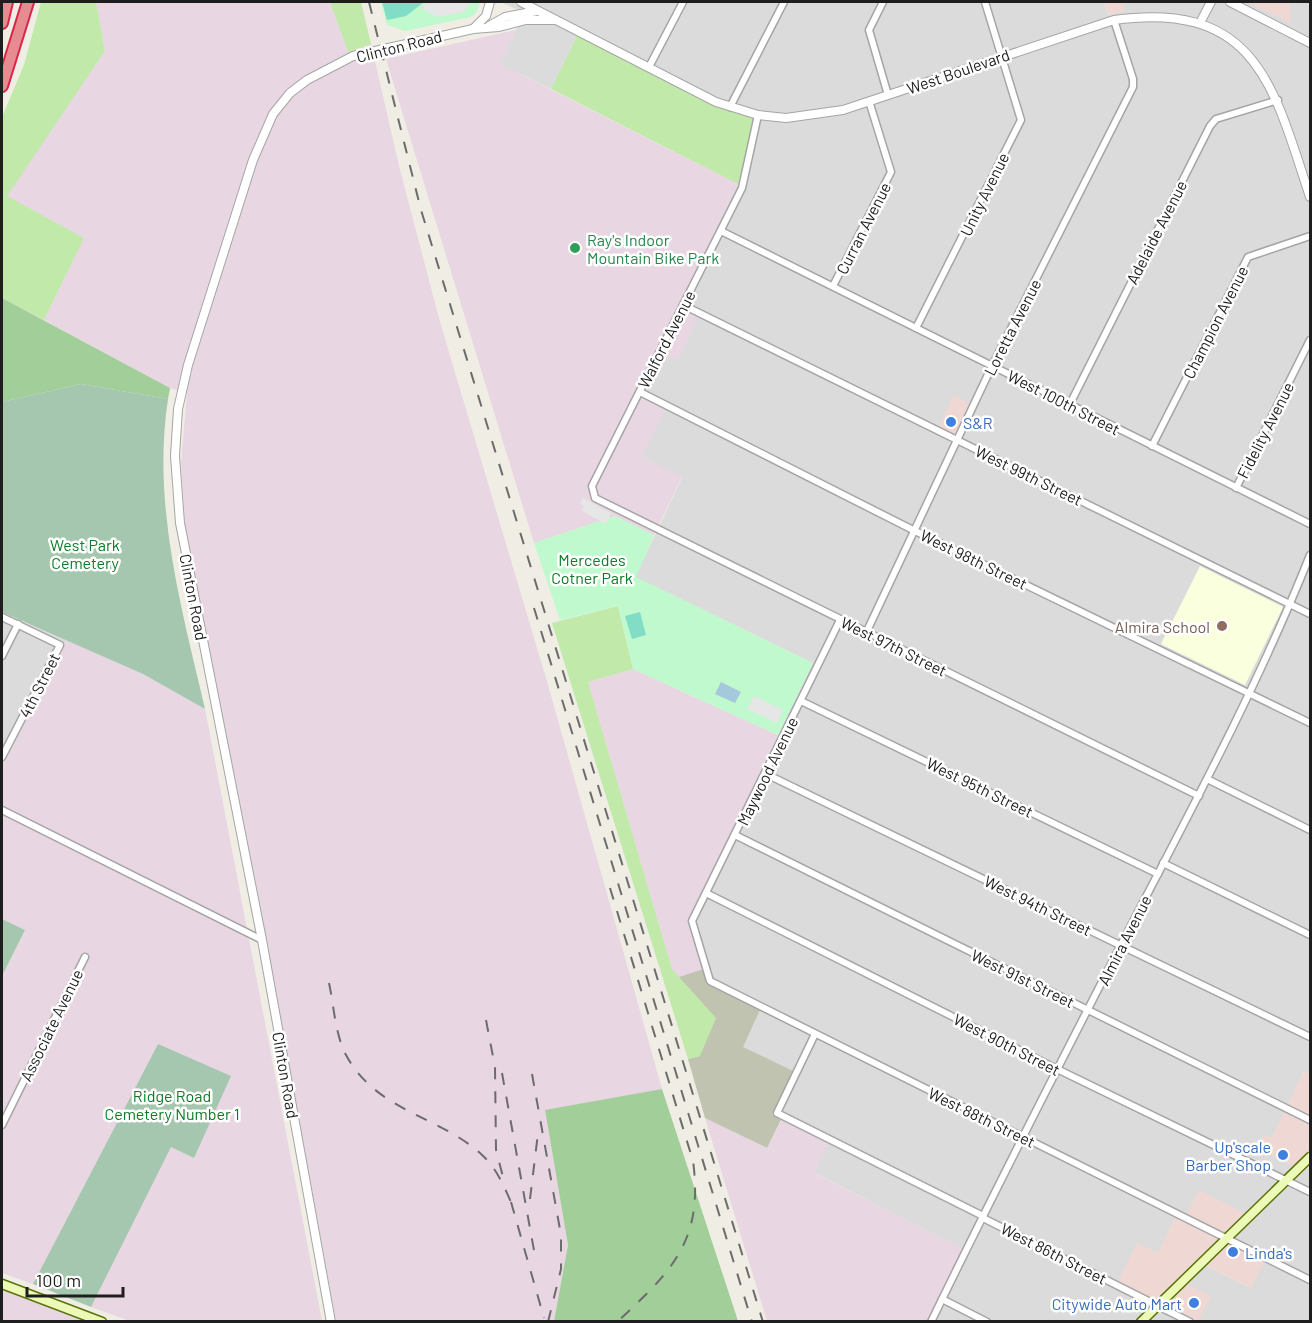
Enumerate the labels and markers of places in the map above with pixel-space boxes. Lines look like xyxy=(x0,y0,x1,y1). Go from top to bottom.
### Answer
place label: Ray's Indoor Mountain Bike Park xyxy=(587,230,719,267)
marker: Ray's Indoor Mountain Bike Park xyxy=(568,241,582,255)
place label: S&R xyxy=(963,413,993,432)
marker: S&R xyxy=(944,415,958,429)
place label: Almira School xyxy=(1115,617,1210,636)
marker: Almira School xyxy=(1215,619,1229,633)
place label: Up'scale Barber Shop xyxy=(1185,1137,1271,1174)
marker: Up'scale Barber Shop xyxy=(1276,1148,1290,1162)
place label: Linda's xyxy=(1245,1243,1293,1262)
marker: Linda's xyxy=(1226,1245,1240,1259)
place label: Citywide Auto Mart xyxy=(1052,1294,1182,1313)
marker: Citywide Auto Mart xyxy=(1187,1296,1201,1310)

